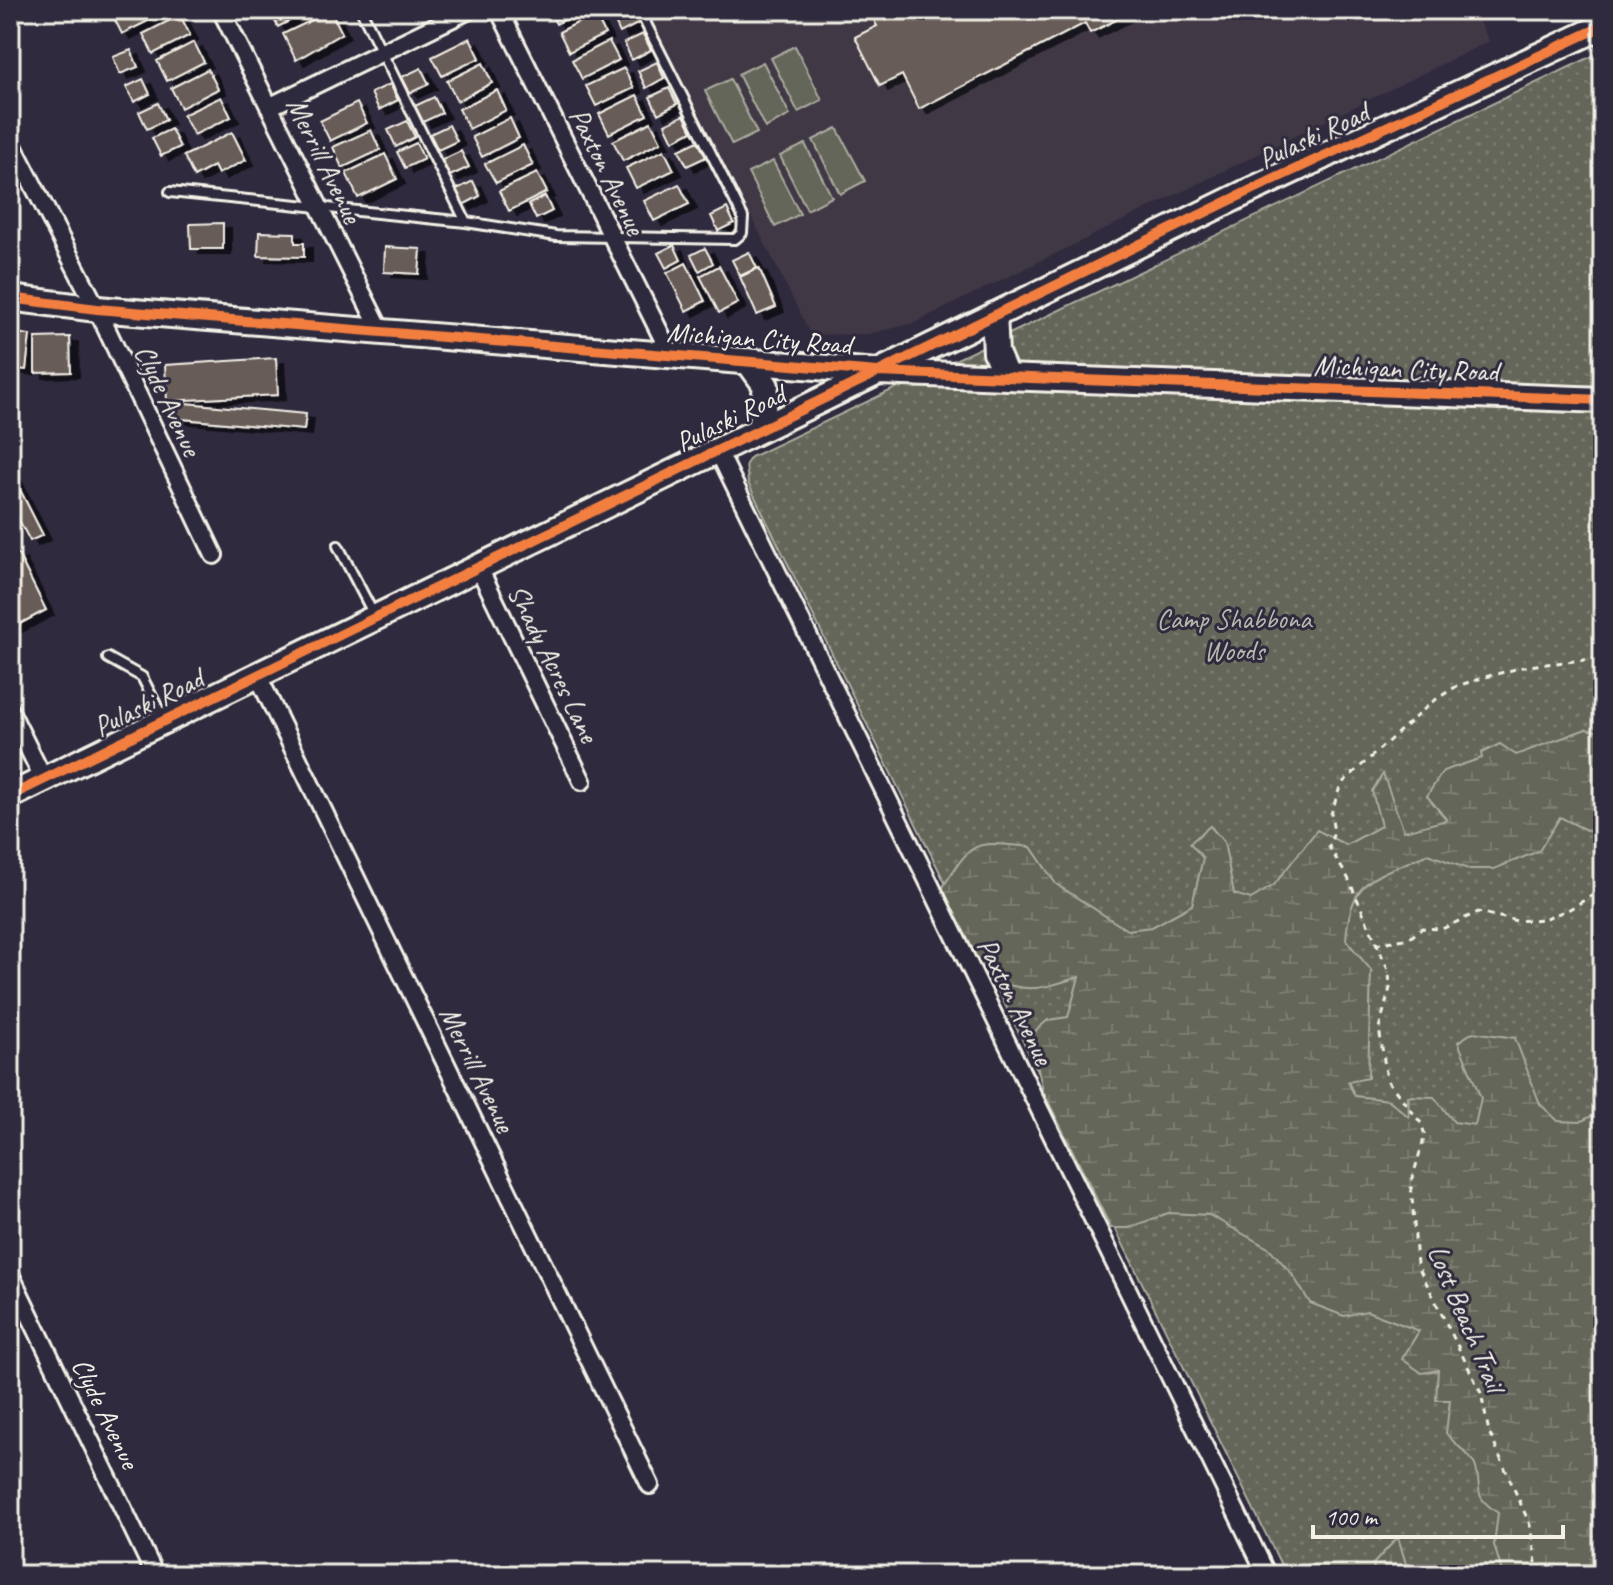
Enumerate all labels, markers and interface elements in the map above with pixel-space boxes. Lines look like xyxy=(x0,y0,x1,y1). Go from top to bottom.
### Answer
street label: Merrill Avenue xyxy=(280,91,371,230)
street label: Pulaski Road xyxy=(1252,93,1377,176)
street label: Paxton Avenue xyxy=(562,102,654,242)
street label: Michigan City Road xyxy=(666,314,856,362)
street label: Clyde Avenue xyxy=(128,339,211,463)
street label: Michigan City Road xyxy=(1313,347,1503,389)
street label: Pulaski Road xyxy=(670,375,794,459)
street label: Shady Acres Lane xyxy=(501,578,608,749)
park label: Camp Shabbona Woods xyxy=(1156,601,1313,668)
street label: Pulaski Road xyxy=(88,659,212,743)
street label: Paxton Avenue xyxy=(970,932,1062,1072)
street label: Merrill Avenue xyxy=(433,1000,524,1139)
street label: Lost Beach Trail xyxy=(1420,1240,1516,1401)
street label: Clyde Avenue xyxy=(64,1352,149,1476)
scale bar xyxy=(1313,1489,1563,1539)
text: 100 m xyxy=(1325,1502,1379,1532)

